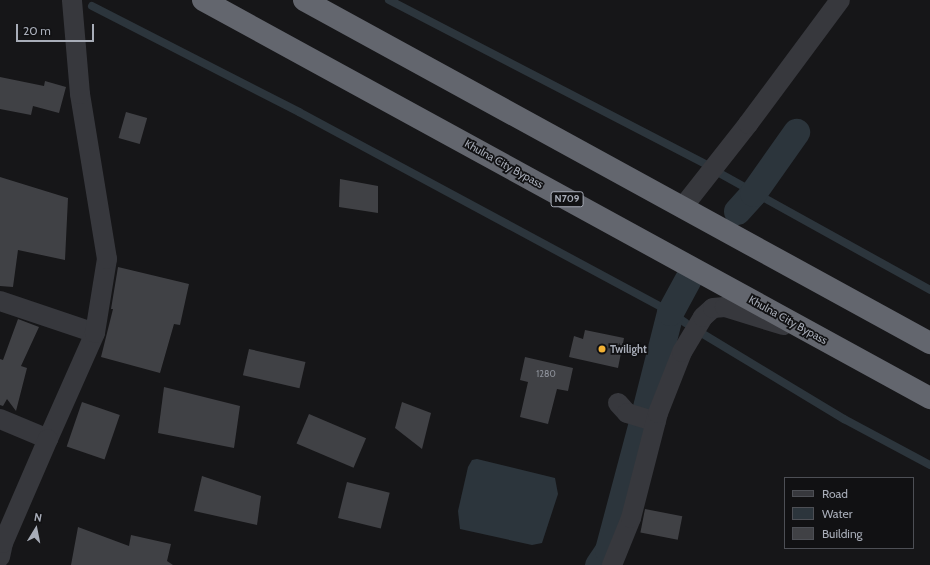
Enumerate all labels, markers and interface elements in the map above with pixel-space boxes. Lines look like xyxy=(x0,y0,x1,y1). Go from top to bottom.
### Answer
scale bar xyxy=(18,16,96,42)
text: 20 m xyxy=(23,23,51,38)
street label: Khulna City Bypass xyxy=(462,137,546,191)
road number: N709 xyxy=(550,191,584,207)
street label: Khulna City Bypass xyxy=(746,293,830,347)
place label: Twilight xyxy=(610,342,647,356)
marker: Twilight xyxy=(597,344,607,354)
house number: 1280 xyxy=(536,369,556,379)
legend xyxy=(784,477,914,549)
text: Road xyxy=(822,486,848,501)
text: Water xyxy=(822,506,852,521)
north arrow xyxy=(16,509,56,549)
text: N xyxy=(33,510,43,525)
text: Building xyxy=(822,526,863,541)

